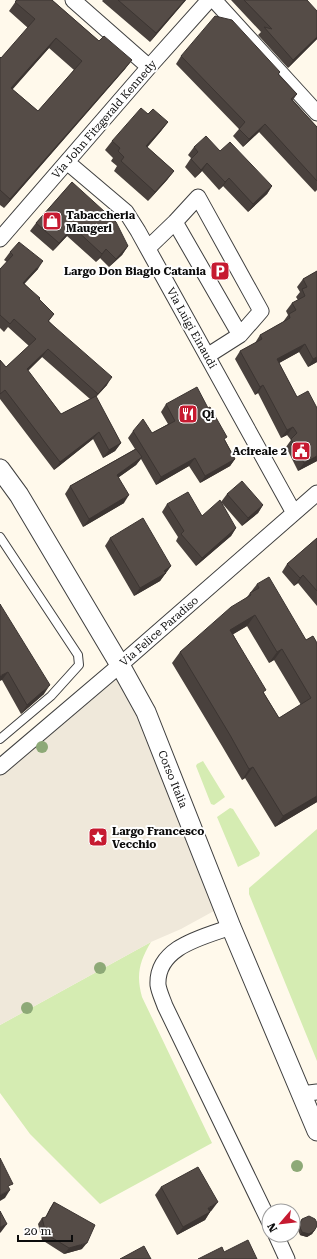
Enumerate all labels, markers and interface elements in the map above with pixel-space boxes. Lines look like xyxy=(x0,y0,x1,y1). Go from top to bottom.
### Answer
street label: Via John Fitzgerald Kennedy xyxy=(49,57,160,181)
place label: Tabaccheria Maugeri xyxy=(66,209,136,235)
shop icon: Tabaccheria Maugeri xyxy=(41,210,63,232)
parking icon: Largo Don Biagio Catania xyxy=(209,260,231,282)
place label: Largo Don Biagio Catania xyxy=(64,265,207,278)
street label: Via Luigi Einaudi xyxy=(164,285,219,371)
restaurant icon: Qi xyxy=(177,403,199,425)
place label: Qi xyxy=(202,408,215,421)
public building icon: Acireale 2 xyxy=(290,440,312,462)
place label: Acireale 2 xyxy=(232,445,287,458)
street label: Via Felice Paradiso xyxy=(118,594,201,669)
street label: Corso Italia xyxy=(155,749,190,810)
place label: Largo Francesco Vecchio xyxy=(112,825,204,851)
place icon: Largo Francesco Vecchio xyxy=(87,826,109,848)
north arrow xyxy=(261,1203,301,1243)
scale bar xyxy=(18,1217,72,1243)
text: N xyxy=(265,1220,280,1234)
text: 20 m xyxy=(24,1224,51,1238)

